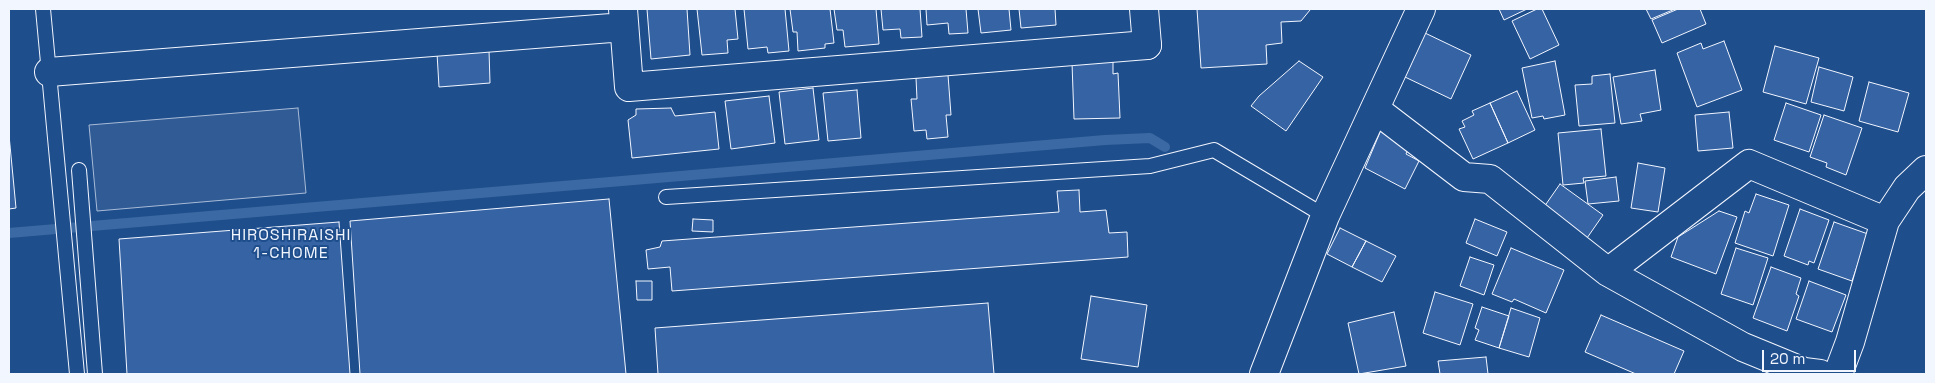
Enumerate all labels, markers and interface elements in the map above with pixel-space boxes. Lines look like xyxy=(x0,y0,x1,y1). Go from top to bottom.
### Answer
district label: HIROSHIRAISHI 1-CHOME xyxy=(229,226,353,264)
scale bar xyxy=(1765,340,1859,372)
text: 20 m xyxy=(1770,349,1805,368)

